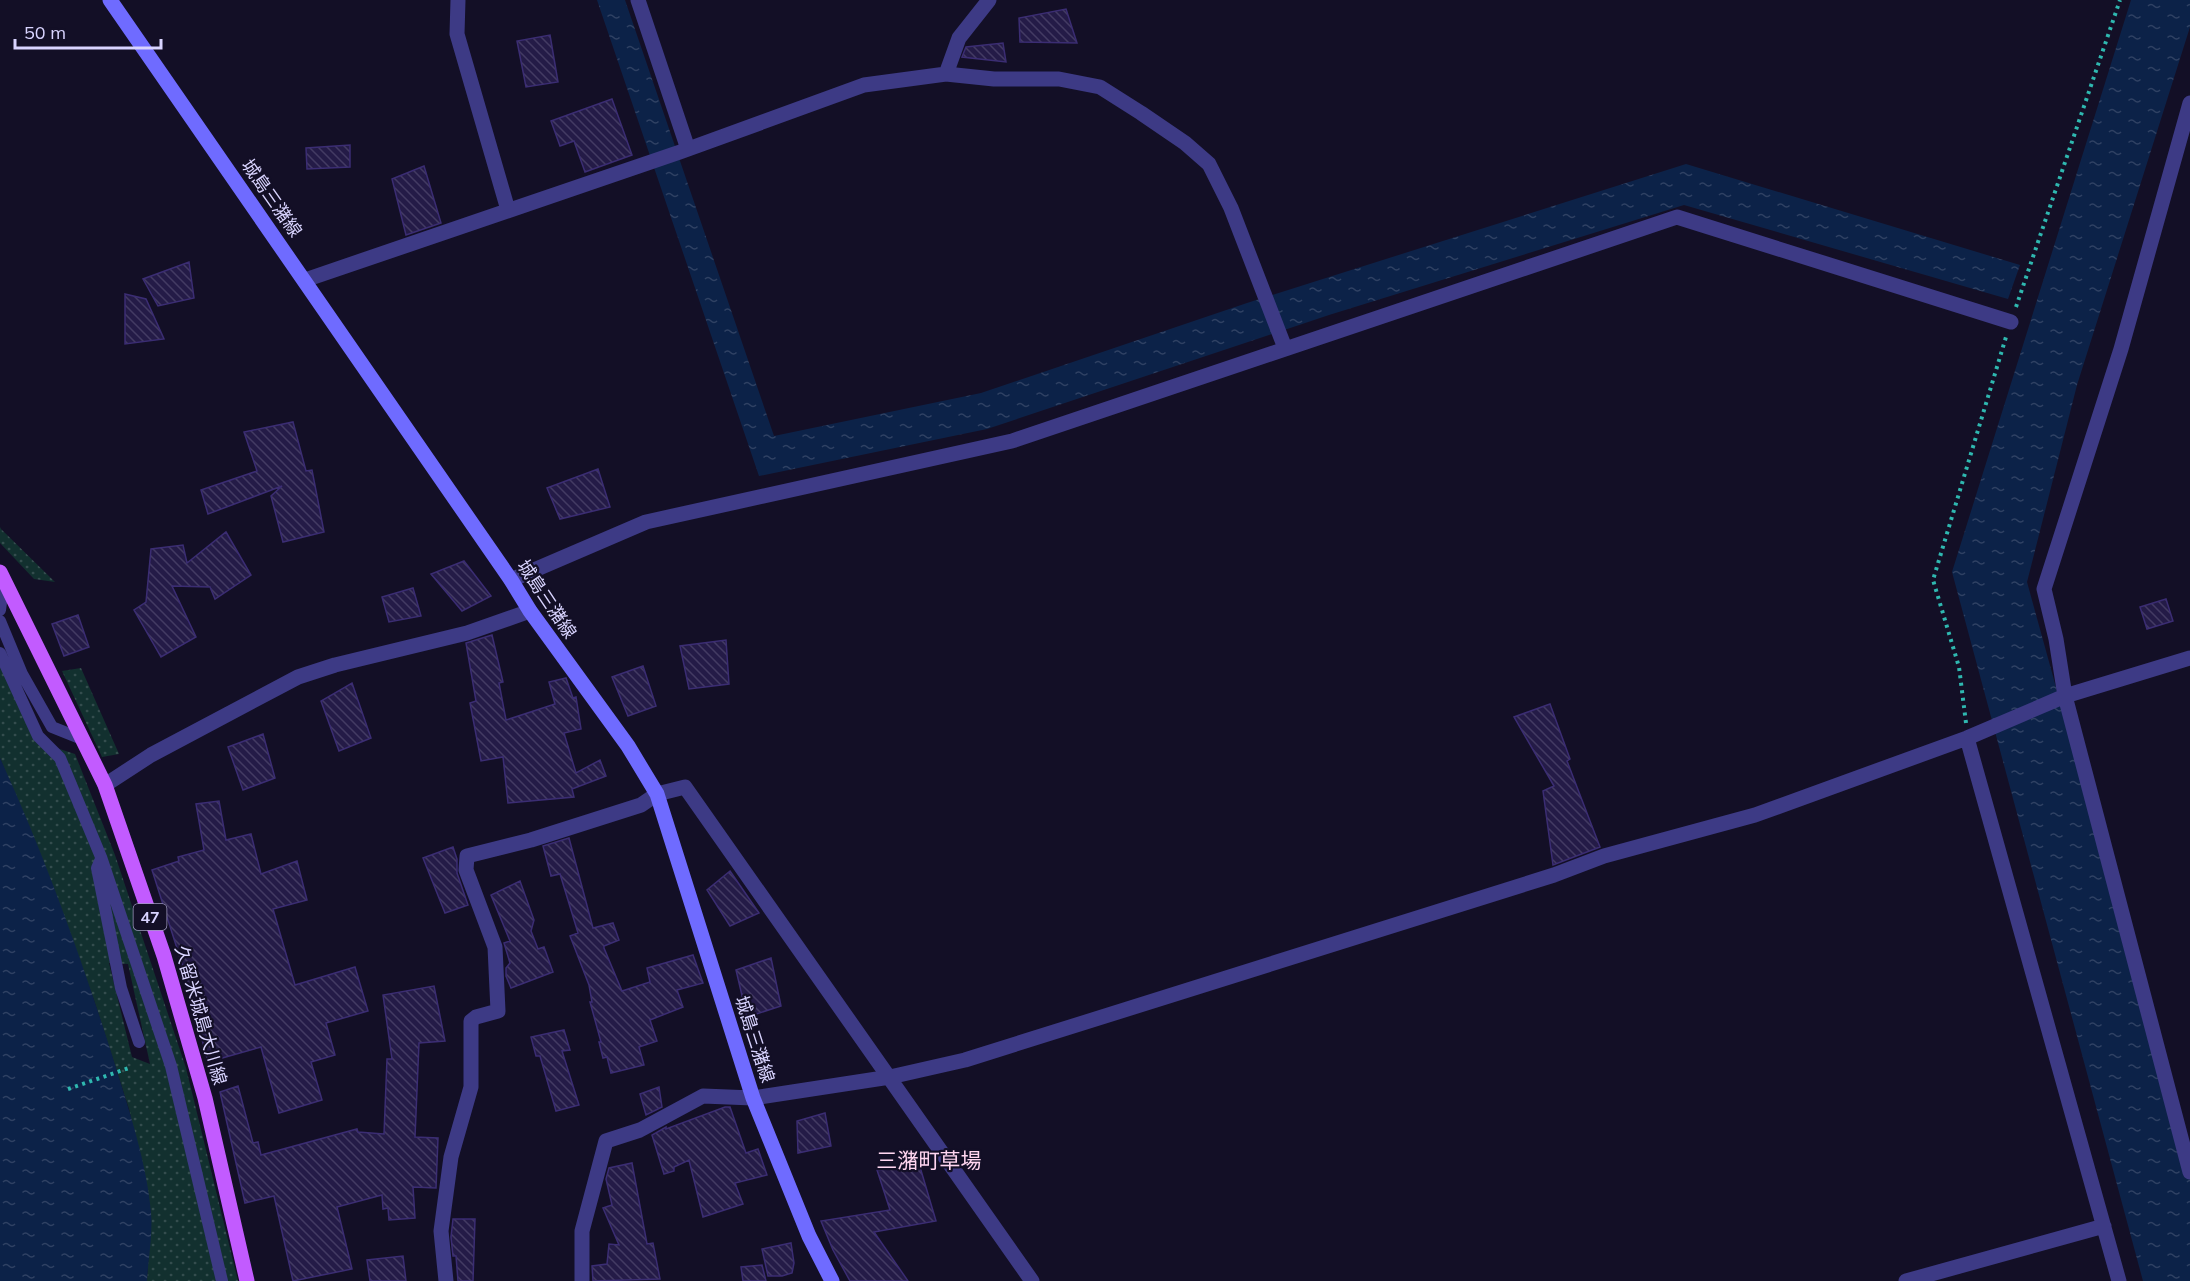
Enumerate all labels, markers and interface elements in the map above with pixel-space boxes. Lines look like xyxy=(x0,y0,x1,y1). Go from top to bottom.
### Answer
scale bar xyxy=(15,12,160,50)
text: 50 m xyxy=(24,21,66,44)
street label: 城島三潴線 xyxy=(237,155,307,241)
street label: 城島三潴線 xyxy=(512,555,582,643)
road number: 47 xyxy=(134,904,166,930)
street label: 久留米城島大川線 xyxy=(170,943,232,1087)
street label: 城島三潴線 xyxy=(730,993,780,1085)
district label: 三潴町草場 xyxy=(877,1147,982,1173)

